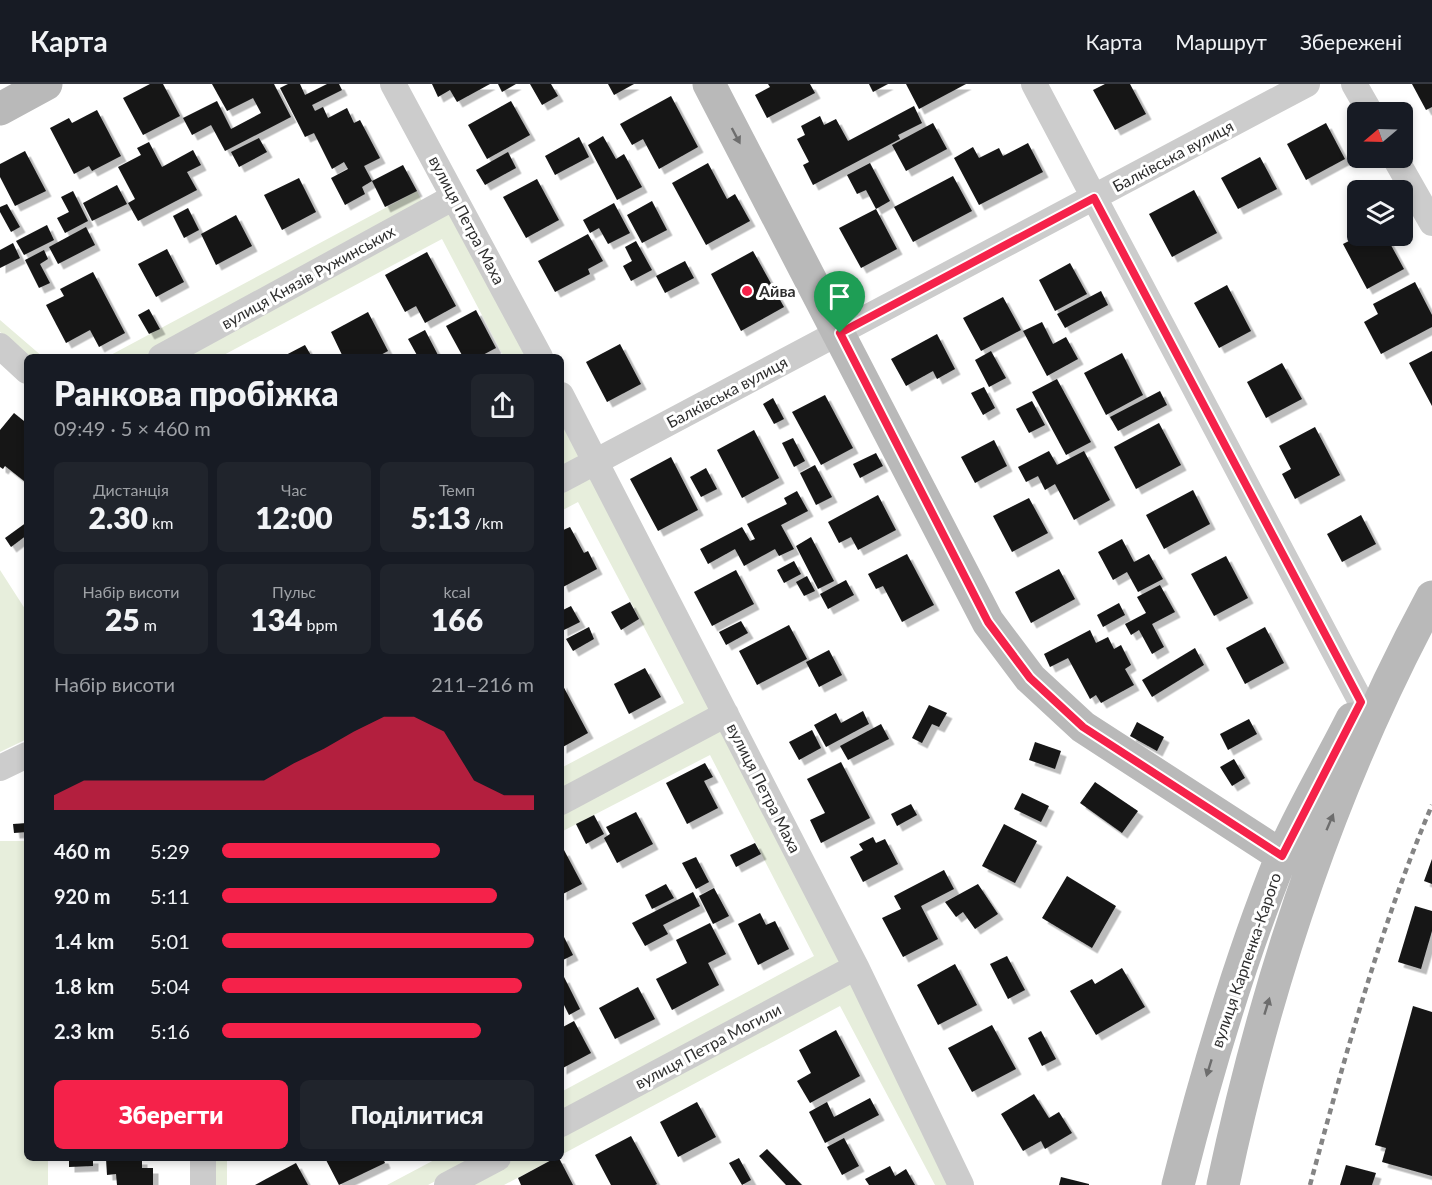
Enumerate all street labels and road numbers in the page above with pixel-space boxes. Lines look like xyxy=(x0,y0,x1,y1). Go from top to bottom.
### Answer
street label: Балківська вулиця xyxy=(1109,116,1236,195)
street label: вулиця Петра Маха xyxy=(426,152,509,287)
street label: вулиця Князів Ружинських xyxy=(218,221,398,332)
street label: Балківська вулиця xyxy=(663,352,790,431)
street label: вулиця Петра Маха xyxy=(724,720,805,856)
street label: вулиця Карпенка-Карого xyxy=(1207,870,1284,1050)
street label: вулиця Петра Могили xyxy=(632,999,784,1092)

